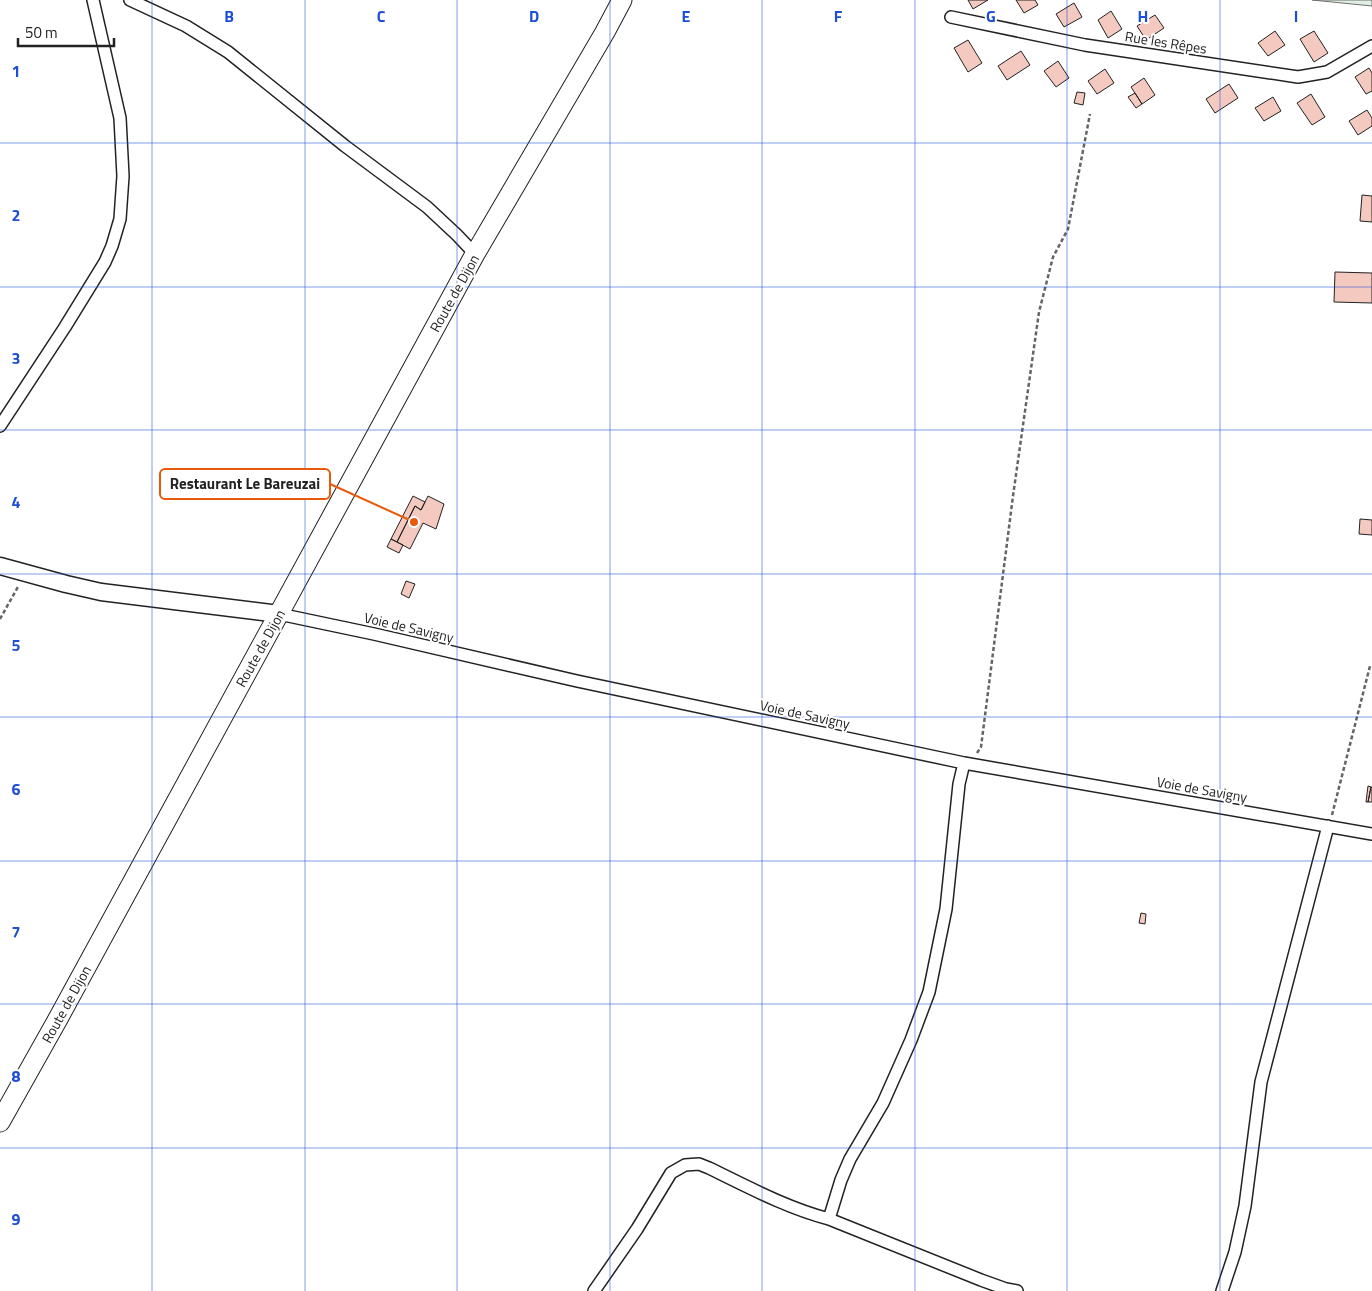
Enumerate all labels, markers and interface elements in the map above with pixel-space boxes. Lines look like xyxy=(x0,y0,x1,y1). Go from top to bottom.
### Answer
text: B xyxy=(224,4,234,28)
text: C xyxy=(377,4,386,28)
text: D xyxy=(529,4,539,28)
text: E xyxy=(682,4,691,28)
text: F xyxy=(834,4,843,28)
text: G xyxy=(986,4,996,28)
text: H xyxy=(1138,4,1148,28)
text: I xyxy=(1294,4,1298,28)
scale bar xyxy=(18,15,114,47)
text: 50 m xyxy=(25,21,58,44)
street label: Rue les Rêpes xyxy=(1124,25,1208,59)
text: 1 xyxy=(12,59,20,83)
text: 2 xyxy=(12,203,20,227)
street label: Route de Dijon xyxy=(424,250,484,336)
text: 3 xyxy=(12,346,20,370)
callout: Restaurant Le Bareuzai xyxy=(160,469,330,499)
text: Restaurant Le Bareuzai xyxy=(170,472,320,495)
text: 4 xyxy=(12,490,21,514)
street label: Route de Dijon xyxy=(230,605,290,691)
street label: Voie de Savigny xyxy=(362,606,456,648)
text: 5 xyxy=(12,633,21,657)
street label: Voie de Savigny xyxy=(758,694,852,734)
street label: Voie de Savigny xyxy=(1155,771,1249,807)
text: 6 xyxy=(12,777,21,801)
text: 7 xyxy=(12,920,20,944)
street label: Route de Dijon xyxy=(36,961,96,1047)
text: 8 xyxy=(12,1064,21,1088)
text: 9 xyxy=(12,1207,21,1231)

